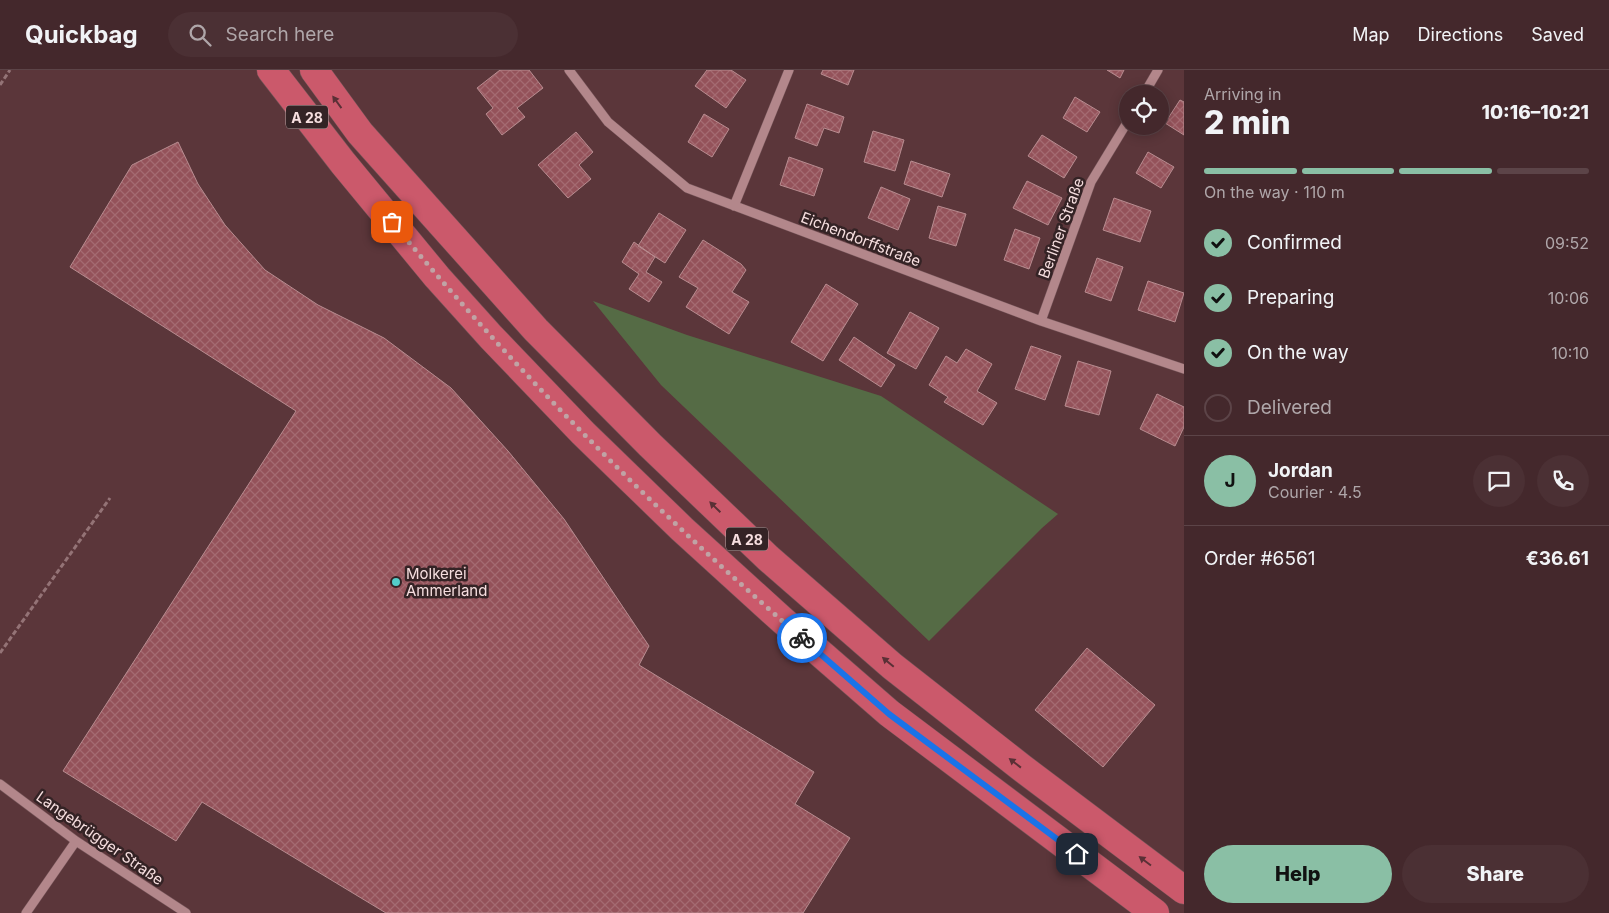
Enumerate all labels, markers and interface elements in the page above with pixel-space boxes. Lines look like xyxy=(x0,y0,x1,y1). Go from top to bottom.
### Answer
search box xyxy=(168,12,518,57)
text: Quickbag xyxy=(25,20,138,49)
icon: search xyxy=(186,21,214,49)
text: Search here xyxy=(226,23,334,46)
text: Map xyxy=(1352,24,1390,45)
text: Directions xyxy=(1418,24,1503,45)
text: Saved xyxy=(1531,24,1584,45)
text: Arriving in xyxy=(1204,84,1281,104)
map controls xyxy=(1119,85,1169,135)
button: locate xyxy=(1119,85,1169,135)
one-way arrow xyxy=(332,95,342,109)
text: 10:16–10:21 xyxy=(1482,101,1589,124)
text: 2 min xyxy=(1204,103,1290,142)
road number: A 28 xyxy=(286,106,328,128)
street label: Berliner Straße xyxy=(1034,175,1088,281)
text: On the way · 110 m xyxy=(1204,182,1345,202)
pin xyxy=(371,201,413,243)
street label: Eichendorffstraße xyxy=(798,207,924,271)
icon: bag xyxy=(378,208,406,236)
icon: check xyxy=(1204,229,1232,257)
text: Confirmed xyxy=(1247,231,1342,254)
text: 09:52 xyxy=(1545,233,1589,253)
icon: check xyxy=(1204,284,1232,312)
text: Preparing xyxy=(1247,286,1334,309)
text: 10:06 xyxy=(1548,288,1589,308)
icon: check xyxy=(1204,339,1232,367)
text: On the way xyxy=(1247,341,1349,364)
text: 10:10 xyxy=(1551,343,1589,363)
text: Delivered xyxy=(1247,396,1332,419)
button: chat xyxy=(1473,455,1525,507)
button: phone xyxy=(1537,455,1589,507)
text: Jordan xyxy=(1268,459,1333,482)
text: J xyxy=(1224,469,1236,492)
text: Courier · 4.5 xyxy=(1268,482,1362,502)
one-way arrow xyxy=(709,501,721,513)
road number: A 28 xyxy=(726,528,768,550)
text: Order #6561 xyxy=(1204,547,1315,570)
text: €36.61 xyxy=(1526,547,1589,570)
place label: Molkerei Ammerland xyxy=(406,564,487,600)
marker: Molkerei Ammerland xyxy=(390,576,402,588)
courier xyxy=(777,613,827,663)
icon: bike xyxy=(788,624,816,652)
one-way arrow xyxy=(882,657,894,668)
one-way arrow xyxy=(1009,757,1022,768)
street label: Langebrügger Straße xyxy=(33,787,167,889)
pin xyxy=(1056,833,1098,875)
icon: home xyxy=(1063,840,1091,868)
button: Help xyxy=(1204,845,1392,903)
button: Share xyxy=(1402,845,1589,903)
one-way arrow xyxy=(1139,855,1152,866)

